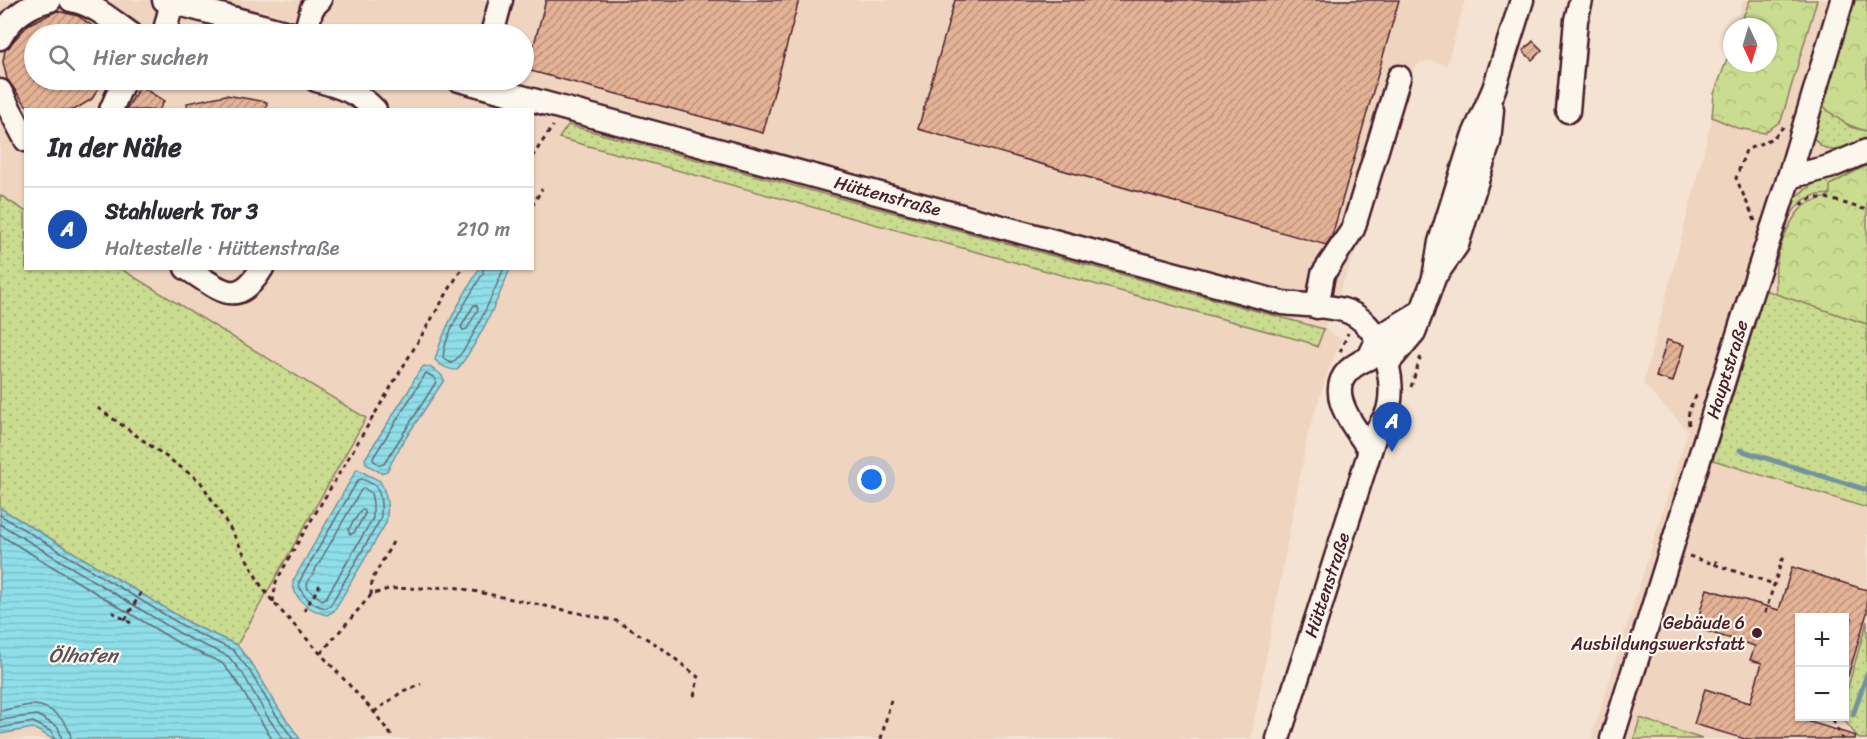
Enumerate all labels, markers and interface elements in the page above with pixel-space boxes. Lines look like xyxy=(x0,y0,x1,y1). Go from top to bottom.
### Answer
north arrow xyxy=(1723,18,1777,72)
search box xyxy=(24,24,534,90)
text: Hier suchen xyxy=(93,38,208,77)
icon: search xyxy=(45,41,78,74)
text: In der Nähe xyxy=(48,124,182,170)
street label: Hüttenstraße xyxy=(831,166,945,226)
text: Stahlwerk Tor 3 xyxy=(105,192,258,231)
text: A xyxy=(61,212,74,247)
text: 210 m xyxy=(457,212,510,247)
text: Haltestelle · Hüttenstraße xyxy=(105,231,339,266)
street label: Hauptstraße xyxy=(1697,316,1758,423)
pin: A xyxy=(1372,402,1412,452)
your location xyxy=(857,465,886,494)
street label: Hüttenstraße xyxy=(1295,528,1359,642)
place label: Gebäude 6 Ausbildungswerkstatt xyxy=(1570,607,1745,660)
map controls xyxy=(1795,613,1849,721)
button: + xyxy=(1795,613,1849,667)
marker: Gebäude 6 Ausbildungswerkstatt xyxy=(1750,626,1764,640)
water label: Ölhafen xyxy=(49,638,120,673)
button: − xyxy=(1795,667,1849,721)

